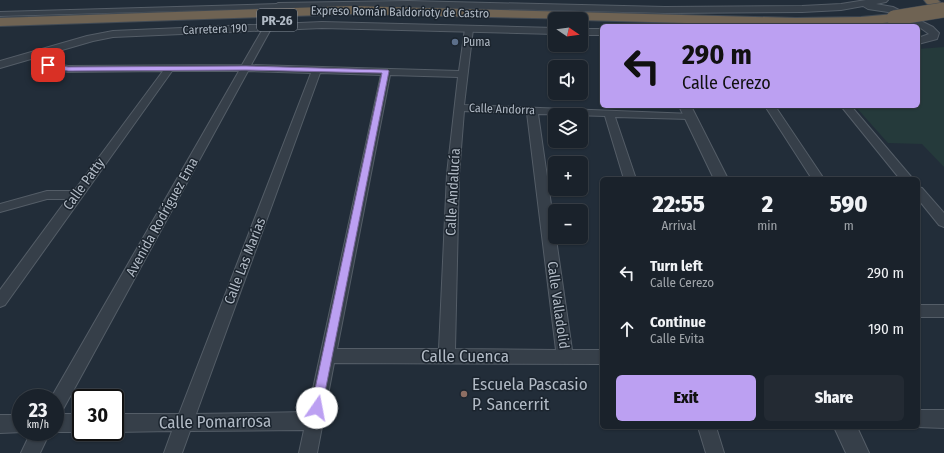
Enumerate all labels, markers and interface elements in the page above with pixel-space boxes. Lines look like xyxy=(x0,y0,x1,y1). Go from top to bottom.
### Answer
street label: Expreso Román Baldorioty de Castro xyxy=(311,3,489,21)
road number: PR-26 xyxy=(257,9,297,31)
north arrow xyxy=(548,12,588,52)
map controls xyxy=(548,12,588,244)
street label: Carretera 190 xyxy=(182,21,248,37)
place label: Puma xyxy=(463,35,490,49)
marker: Puma xyxy=(450,37,460,47)
text: 290 m xyxy=(682,38,752,71)
icon: left xyxy=(616,40,668,92)
pin xyxy=(31,48,65,82)
icon: arrive xyxy=(37,54,59,76)
button: sound xyxy=(548,60,588,100)
text: Calle Cerezo xyxy=(682,72,771,94)
street label: Calle Andorra xyxy=(469,101,535,117)
button: layers xyxy=(548,108,588,148)
street label: Calle Andalucía xyxy=(442,148,464,236)
street label: Calle Patty xyxy=(59,154,109,213)
street label: Avenida Rodríguez Ema xyxy=(122,155,202,279)
button: + xyxy=(548,156,588,196)
text: 22:55 xyxy=(652,190,705,218)
text: 2 xyxy=(762,190,773,218)
text: 590 xyxy=(830,190,867,218)
button: − xyxy=(548,204,588,244)
street label: Calle Las Marías xyxy=(221,215,269,307)
text: Arrival xyxy=(661,218,696,233)
text: min xyxy=(757,218,777,233)
text: m xyxy=(844,218,854,233)
text: Turn left xyxy=(650,257,703,275)
street label: Calle Valladolid xyxy=(543,260,573,350)
icon: left xyxy=(616,262,638,284)
text: 290 m xyxy=(867,264,904,282)
text: Calle Cerezo xyxy=(650,275,714,290)
text: Continue xyxy=(650,313,706,331)
icon: ahead xyxy=(616,318,638,340)
text: 190 m xyxy=(868,320,904,338)
text: Calle Evita xyxy=(650,331,704,346)
street label: Calle Cuenca xyxy=(421,346,509,367)
place label: Escuela Pascasio P. Sancerrit xyxy=(472,374,588,415)
button: Exit xyxy=(616,375,756,421)
button: Share xyxy=(764,375,904,421)
position arrow xyxy=(296,387,338,429)
speed limit sign: 30 xyxy=(72,389,124,441)
marker: Escuela Pascasio P. Sancerrit xyxy=(459,389,469,399)
text: 23 xyxy=(29,398,47,422)
street label: Calle Pomarrosa xyxy=(159,411,271,433)
text: km/h xyxy=(27,419,49,431)

